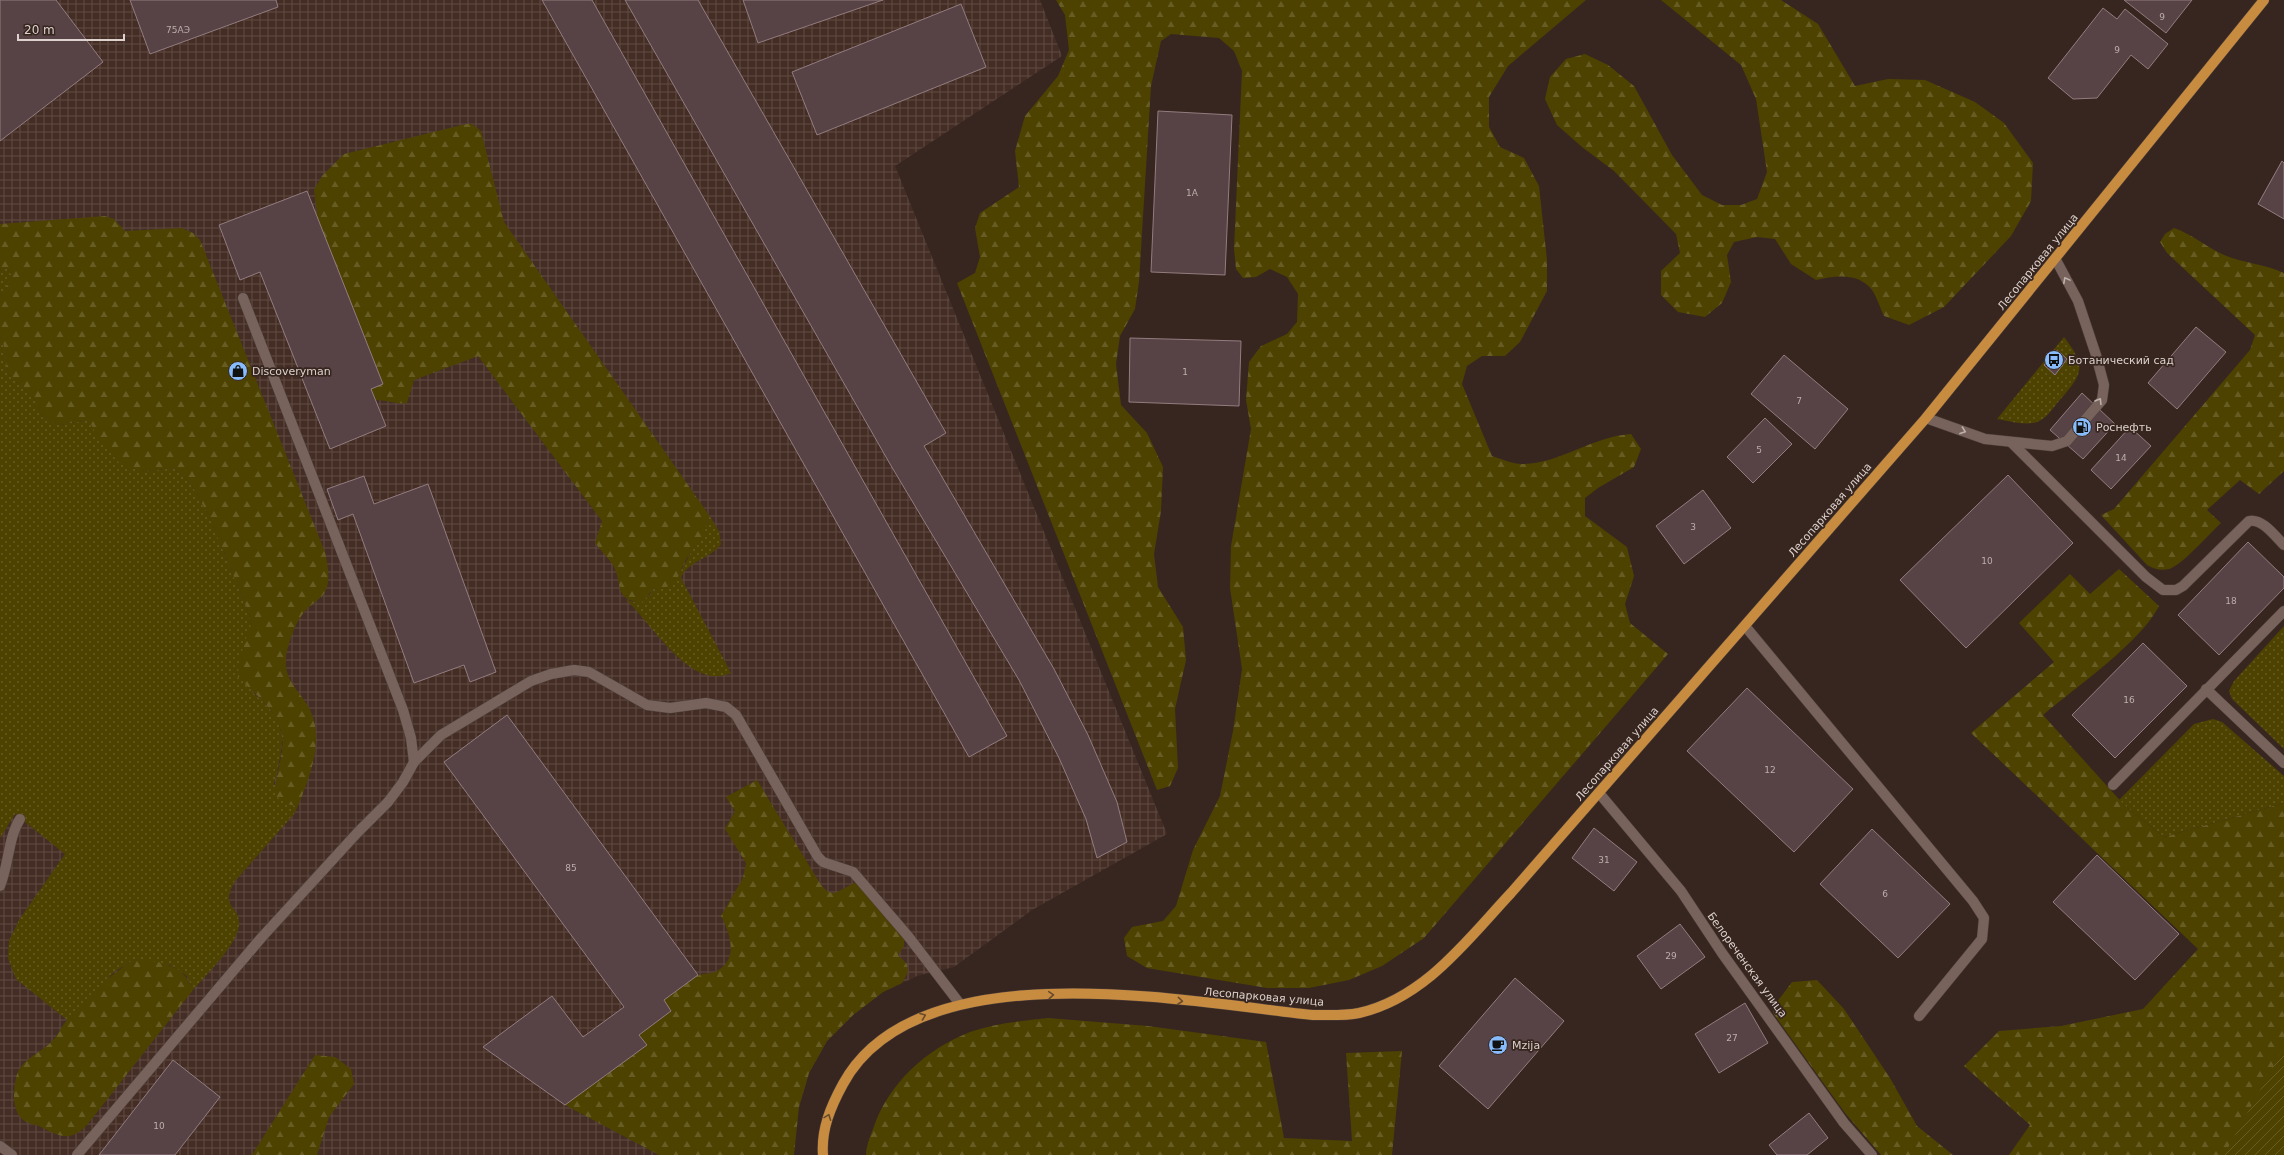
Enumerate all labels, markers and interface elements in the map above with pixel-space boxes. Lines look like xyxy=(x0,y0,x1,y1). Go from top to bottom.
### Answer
house number: 9 xyxy=(2159,12,2165,22)
scale bar xyxy=(18,16,124,42)
text: 20 m xyxy=(24,23,55,37)
house number: 75АЭ xyxy=(166,25,190,35)
house number: 9 xyxy=(2114,45,2120,55)
house number: 1А xyxy=(1186,188,1199,198)
street label: Лесопарковая улица xyxy=(1995,211,2081,313)
one-way arrow xyxy=(2063,277,2071,284)
bus stop icon: Ботанический сад xyxy=(2043,349,2065,371)
place label: Ботанический сад xyxy=(2068,354,2174,367)
shop icon: Discoveryman xyxy=(227,360,249,382)
place label: Discoveryman xyxy=(252,365,331,378)
house number: 1 xyxy=(1182,367,1188,377)
house number: 7 xyxy=(1796,396,1802,406)
one-way arrow xyxy=(2095,398,2102,405)
fuel station icon: Роснефть xyxy=(2071,416,2093,438)
place label: Роснефть xyxy=(2096,421,2152,434)
one-way arrow xyxy=(1959,426,1966,435)
house number: 5 xyxy=(1756,445,1762,455)
house number: 14 xyxy=(2115,453,2127,463)
street label: Лесопарковая улица xyxy=(1786,460,1874,560)
house number: 3 xyxy=(1690,522,1696,532)
house number: 10 xyxy=(1981,556,1993,566)
house number: 18 xyxy=(2225,596,2237,606)
house number: 16 xyxy=(2123,695,2135,705)
street label: Лесопарковая улица xyxy=(1573,704,1661,804)
house number: 12 xyxy=(1764,765,1776,775)
house number: 31 xyxy=(1598,855,1610,865)
house number: 85 xyxy=(565,863,577,873)
house number: 6 xyxy=(1882,889,1888,899)
street label: Белореченская улица xyxy=(1704,910,1790,1020)
house number: 29 xyxy=(1665,951,1677,961)
street label: Лесопарковая улица xyxy=(1203,985,1325,1009)
one-way arrow xyxy=(1048,990,1054,999)
one-way arrow xyxy=(1177,996,1183,1005)
one-way arrow xyxy=(920,1012,927,1020)
house number: 27 xyxy=(1726,1033,1738,1043)
cafe icon: Mzija xyxy=(1487,1034,1509,1056)
place label: Mzija xyxy=(1512,1039,1540,1052)
one-way arrow xyxy=(823,1113,831,1120)
house number: 10 xyxy=(153,1121,165,1131)

